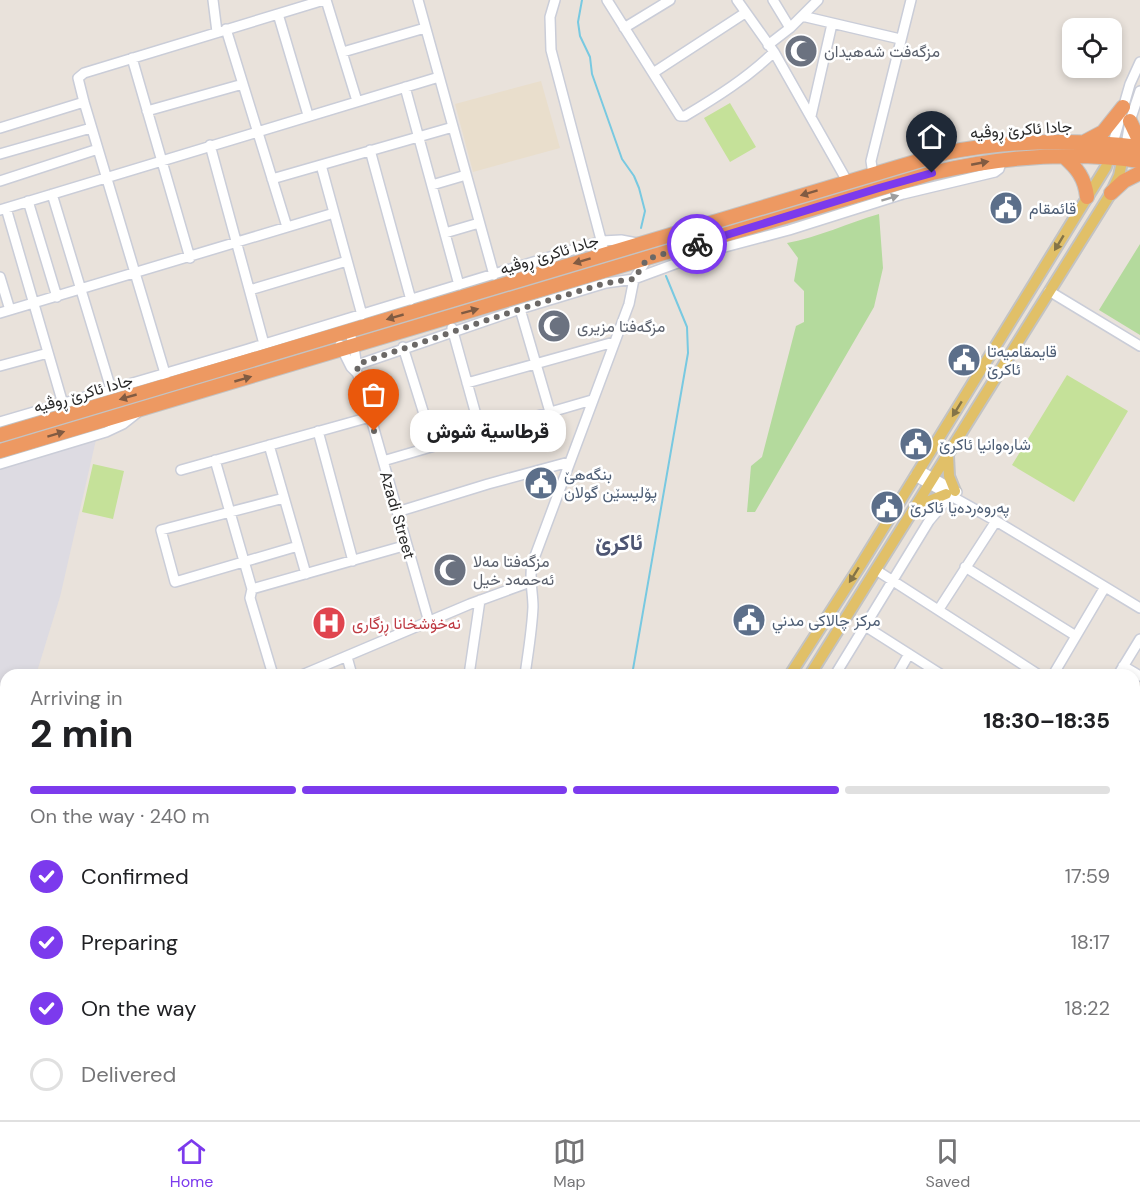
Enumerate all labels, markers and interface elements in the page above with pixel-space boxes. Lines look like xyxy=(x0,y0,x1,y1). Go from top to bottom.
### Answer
map controls xyxy=(1062,18,1122,78)
button: locate xyxy=(1062,18,1122,78)
mosque icon: مزگەفت شه‌هيدان xyxy=(783,33,819,69)
place label: مزگەفت شه‌هيدان xyxy=(824,41,940,62)
pin xyxy=(906,111,957,173)
street label: جادا ئاکرێ ڕوڤیە xyxy=(969,115,1073,146)
icon: home xyxy=(915,120,948,153)
one-way arrow xyxy=(970,158,989,167)
one-way arrow xyxy=(800,189,818,198)
public building icon: قائمقام xyxy=(988,190,1024,226)
one-way arrow xyxy=(881,193,899,202)
place label: قائمقام xyxy=(1029,198,1076,219)
courier xyxy=(667,214,727,274)
icon: bike xyxy=(681,228,714,261)
street label: جادا ئاکرێ ڕوڤیە xyxy=(497,229,602,281)
one-way arrow xyxy=(1053,235,1064,251)
one-way arrow xyxy=(573,257,591,266)
one-way arrow xyxy=(461,306,479,315)
mosque icon: مزگەفتا مزیری xyxy=(536,308,572,344)
one-way arrow xyxy=(386,313,404,322)
place label: مزگەفتا مزیری xyxy=(577,316,665,337)
place label: قایمقامیەتا ئاکرێ xyxy=(987,341,1057,380)
public building icon: قایمقامیەتا ئاکرێ xyxy=(946,342,982,378)
street label: جادا ئاکرێ ڕوڤیە xyxy=(31,369,136,420)
pin xyxy=(348,369,399,431)
one-way arrow xyxy=(234,374,252,383)
icon: bag xyxy=(357,378,390,411)
one-way arrow xyxy=(119,393,137,402)
one-way arrow xyxy=(951,401,962,417)
callout: قرطاسية شوش xyxy=(410,410,566,452)
text: قرطاسية شوش xyxy=(427,418,549,444)
public building icon: شارەوانیا ئاکرێ xyxy=(898,426,934,462)
one-way arrow xyxy=(47,429,65,438)
place label: شارەوانیا ئاکرێ xyxy=(939,434,1031,455)
place label: بنگە‌ھێ پۆلیسێن گولان xyxy=(564,464,657,504)
public building icon: بنگە‌ھێ پۆلیسێن گولان xyxy=(523,465,559,501)
street label: Azadi Street xyxy=(375,469,420,561)
public building icon: پەروەردەیا ئاكرێ xyxy=(869,489,905,525)
place label: پەروەردەیا ئاكرێ xyxy=(910,497,1010,519)
district label: ئاکرێ xyxy=(595,528,643,557)
place label: مزگەفتا مەلا ئەحمەد خیل xyxy=(473,551,554,590)
mosque icon: مزگەفتا مەلا ئەحمەد خیل xyxy=(432,552,468,588)
one-way arrow xyxy=(849,567,860,583)
public building icon: مركز چالاکى مدني xyxy=(731,602,767,638)
hospital icon: نەخۆشخانا ڕزگاری xyxy=(311,605,347,641)
place label: مركز چالاکى مدني xyxy=(772,610,881,634)
place label: نەخۆشخانا ڕزگاری xyxy=(352,613,461,636)
text: Arriving in xyxy=(30,685,122,711)
text: 18:30–18:35 xyxy=(983,706,1110,735)
text: 2 min xyxy=(30,708,134,759)
text: On the way · 240 m xyxy=(30,803,210,829)
icon: check xyxy=(30,860,63,893)
text: Confirmed xyxy=(81,862,189,891)
text: 17:59 xyxy=(1065,863,1110,889)
icon: check xyxy=(30,926,63,959)
text: Preparing xyxy=(81,928,178,957)
text: 18:17 xyxy=(1071,929,1110,955)
icon: check xyxy=(30,992,63,1025)
text: On the way xyxy=(81,994,196,1023)
text: 18:22 xyxy=(1065,995,1110,1021)
text: Delivered xyxy=(81,1060,176,1089)
tab: Home xyxy=(170,1135,213,1192)
tab: Map xyxy=(553,1135,586,1192)
tab: Saved xyxy=(925,1135,970,1192)

